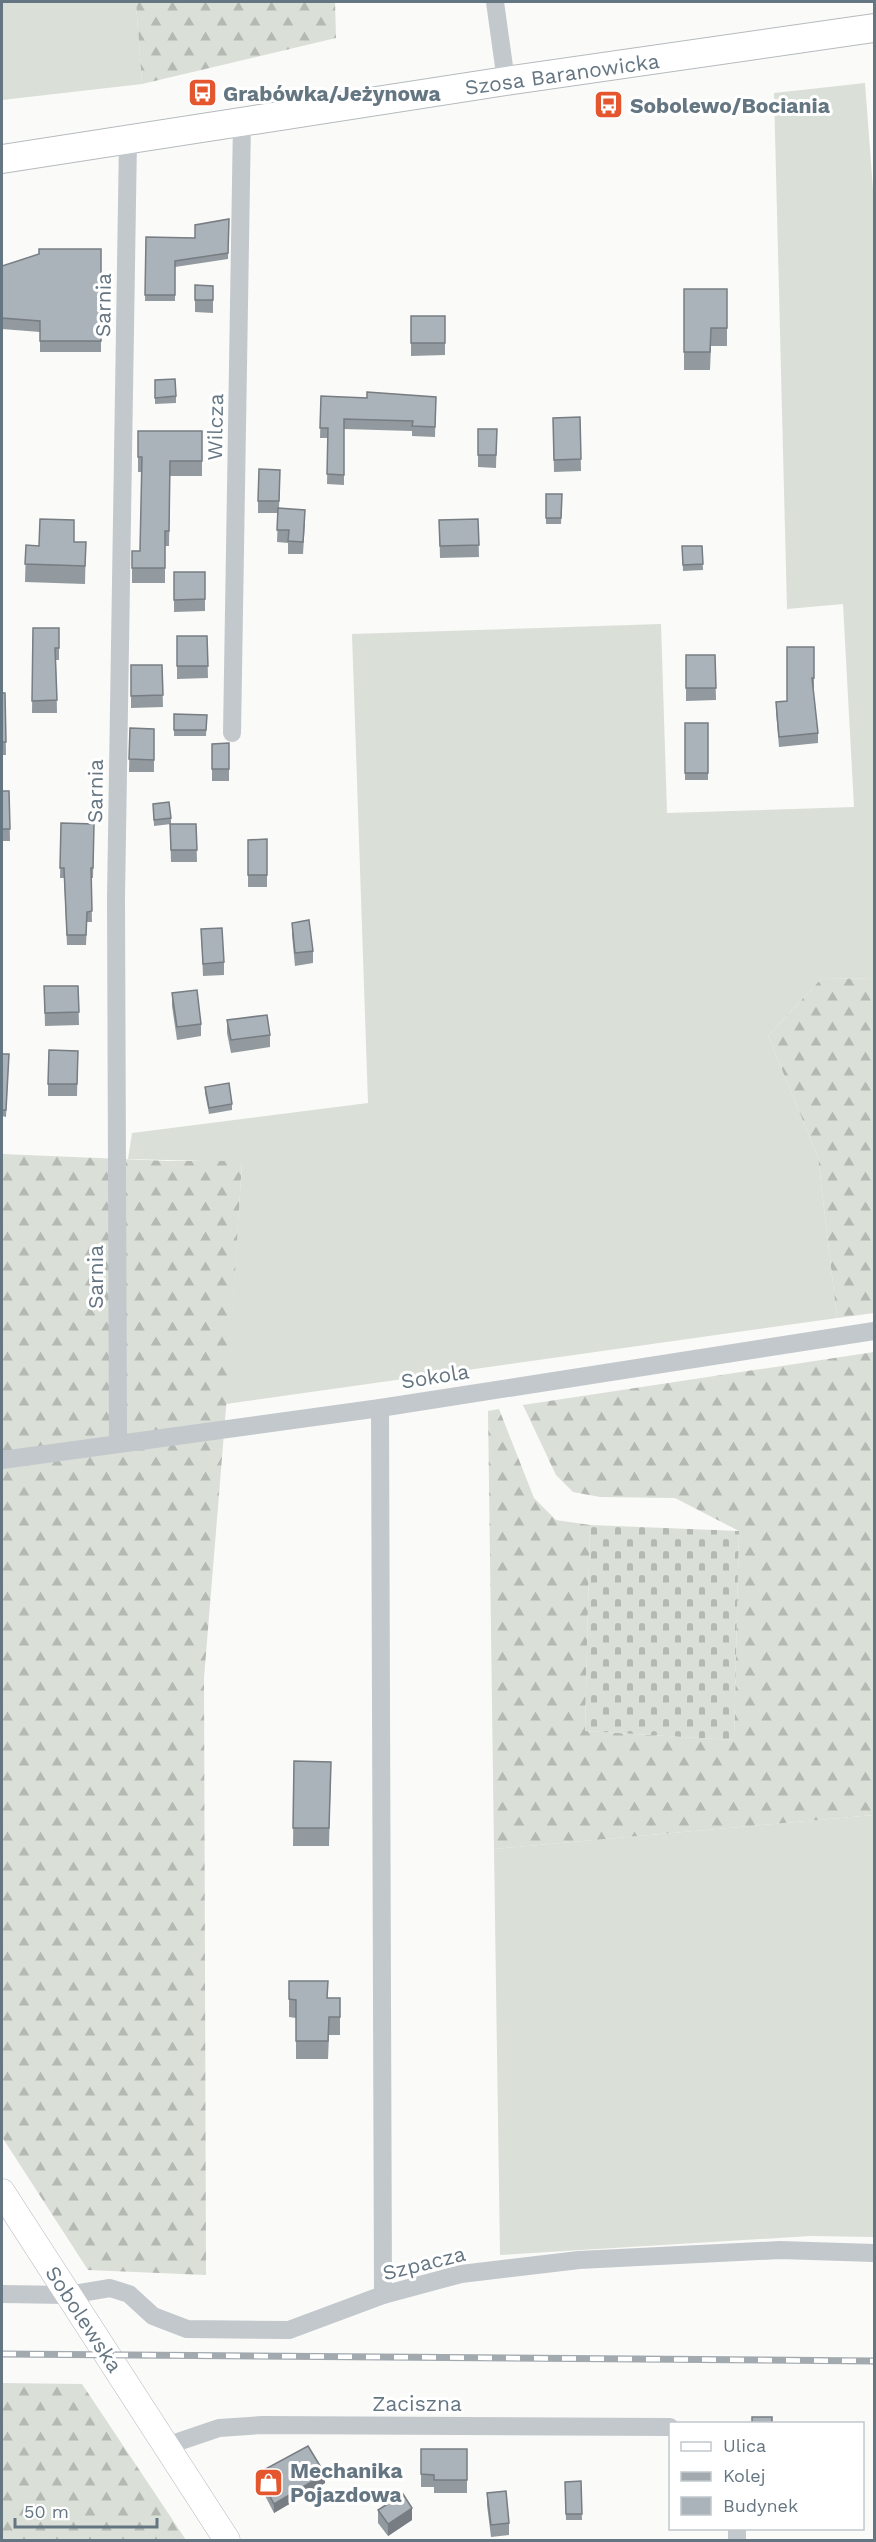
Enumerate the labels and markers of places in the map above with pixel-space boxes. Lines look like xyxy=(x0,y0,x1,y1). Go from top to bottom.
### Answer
bus stop icon: Grabówka/Jeżynowa xyxy=(186,77,218,109)
place label: Grabówka/Jeżynowa xyxy=(223,81,442,106)
bus stop icon: Sobolewo/Bociania xyxy=(593,89,625,121)
place label: Sobolewo/Bociania xyxy=(630,93,831,118)
place label: Mechanika Pojazdowa xyxy=(290,2458,403,2507)
shop icon: Mechanika Pojazdowa xyxy=(253,2466,285,2498)

